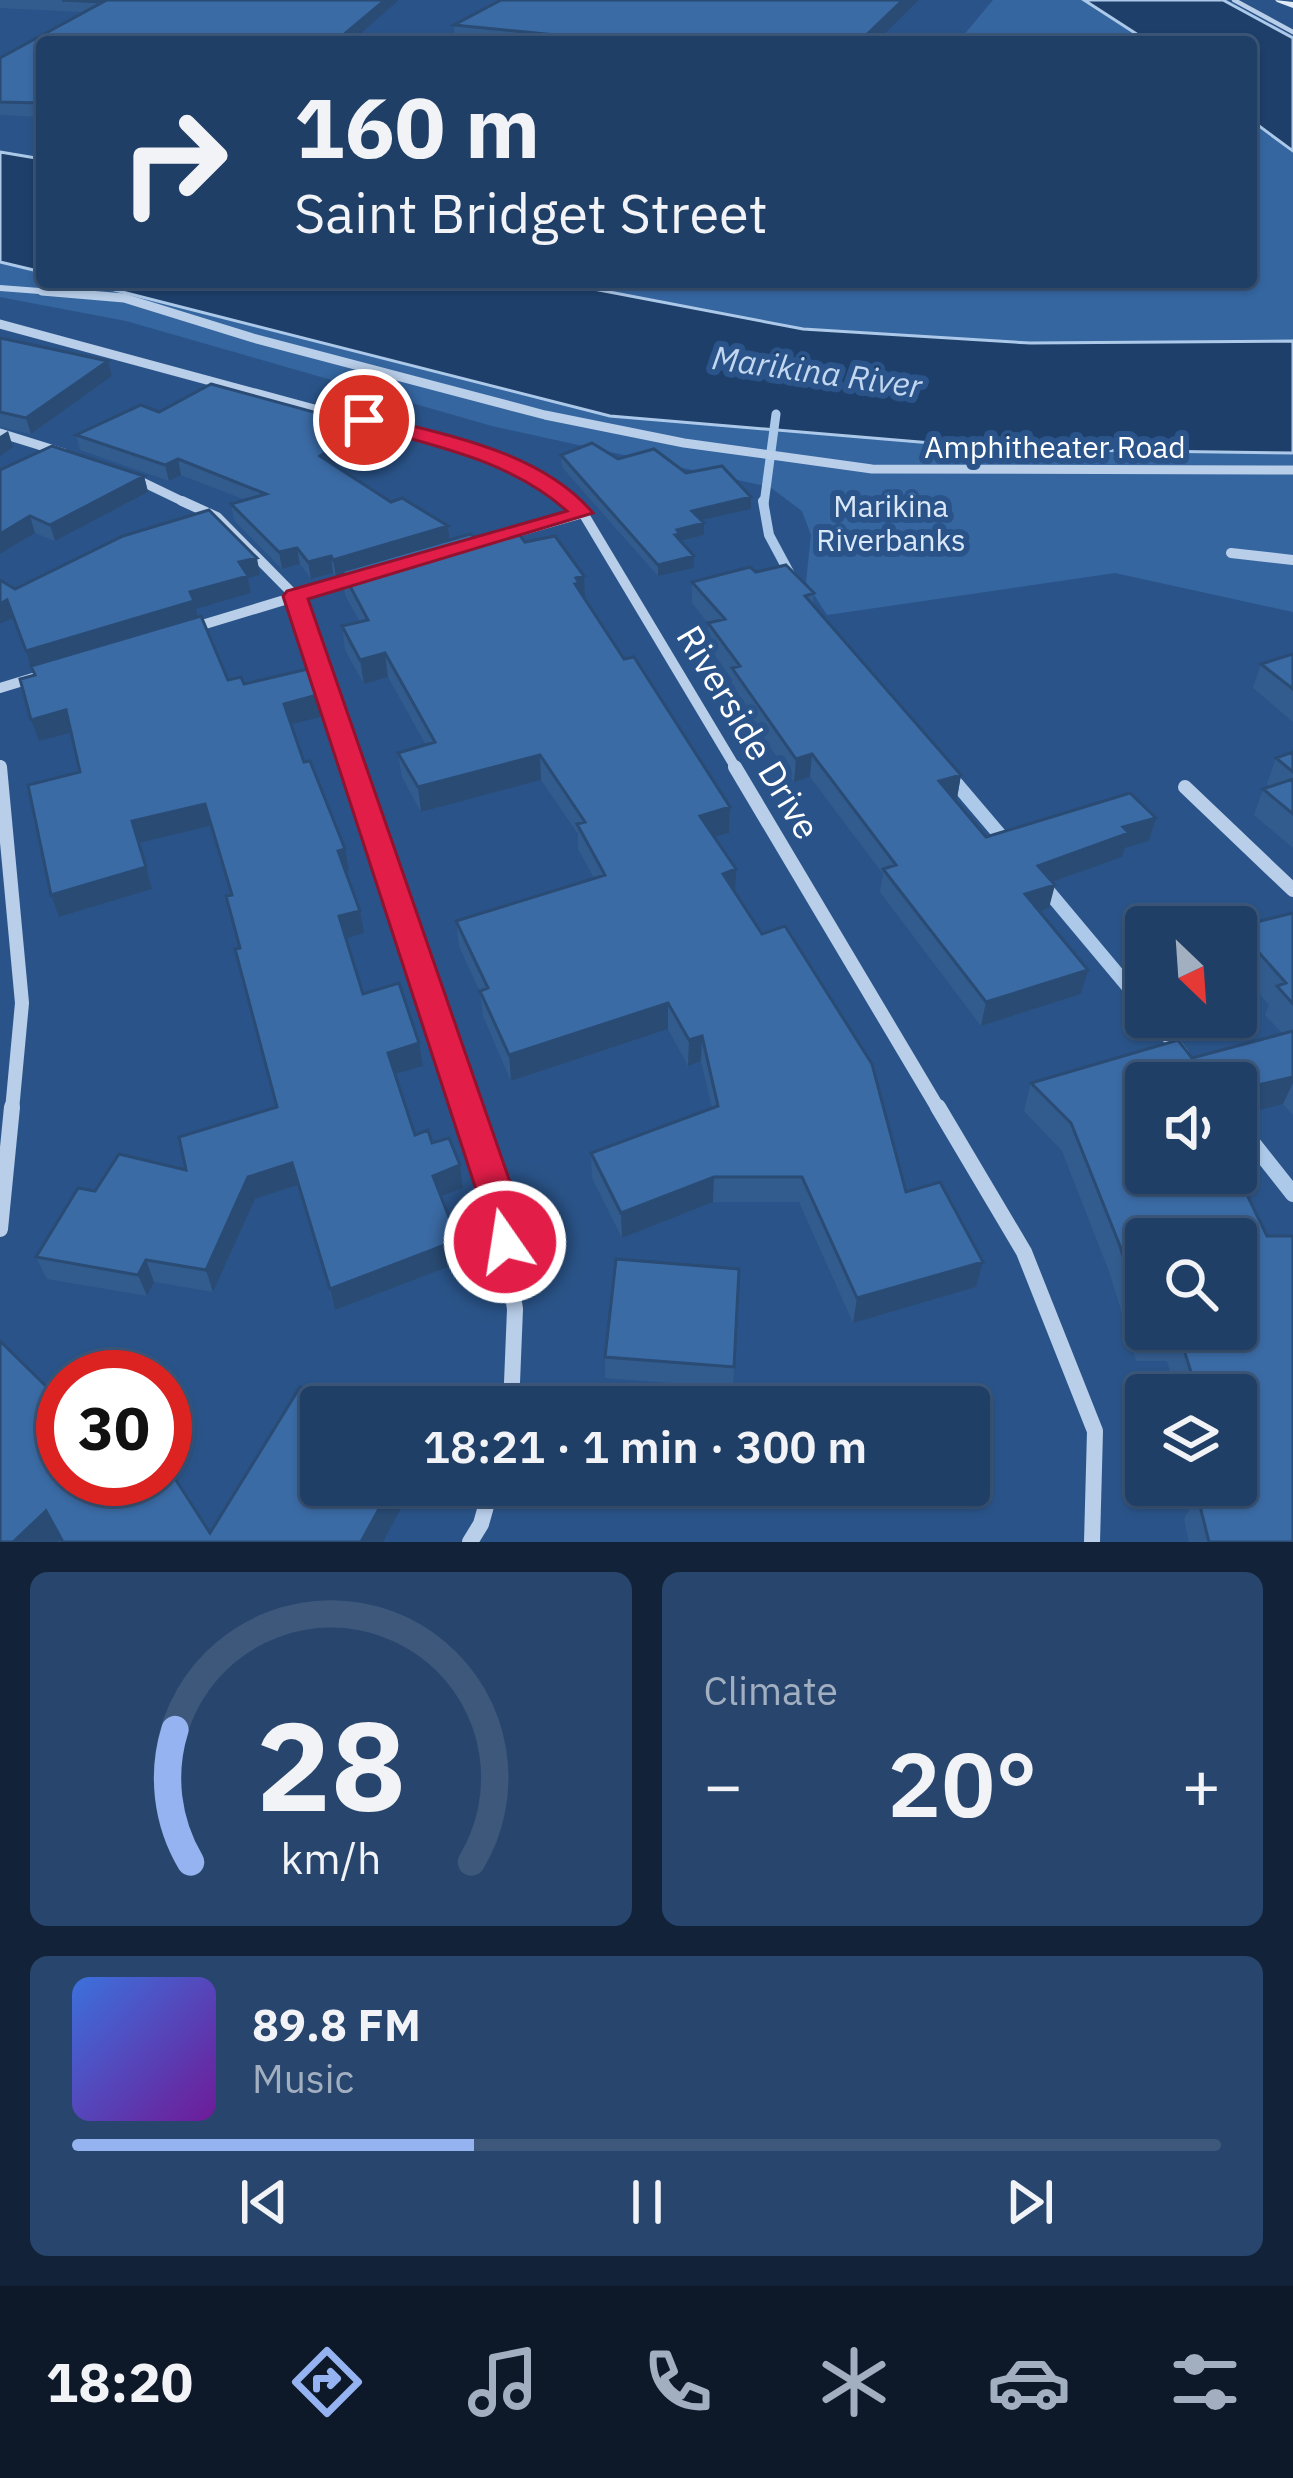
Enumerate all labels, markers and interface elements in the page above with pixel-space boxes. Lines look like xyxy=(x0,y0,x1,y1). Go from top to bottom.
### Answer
text: 160 m xyxy=(294,72,540,181)
icon: right xyxy=(96,84,252,240)
text: Saint Bridget Street xyxy=(294,178,768,248)
water label: Marikina River xyxy=(709,335,926,407)
pin xyxy=(313,369,415,471)
icon: arrive xyxy=(331,387,397,453)
street label: Amphitheater Road xyxy=(924,427,1186,466)
park label: Marikina Riverbanks xyxy=(816,486,966,559)
street label: Riverside Drive xyxy=(667,616,831,848)
north arrow xyxy=(1125,906,1257,1038)
map controls xyxy=(1125,906,1257,1506)
button: sound xyxy=(1125,1062,1257,1194)
position arrow xyxy=(442,1179,568,1305)
button: search xyxy=(1125,1218,1257,1350)
speed limit sign: 30 xyxy=(36,1350,192,1506)
button: layers xyxy=(1125,1374,1257,1506)
text: 18:21 · 1 min · 300 m xyxy=(423,1417,867,1475)
text: Climate xyxy=(704,1665,838,1716)
text: 28 xyxy=(256,1683,406,1845)
text: 20° xyxy=(887,1725,1037,1842)
text: − xyxy=(704,1741,743,1827)
text: + xyxy=(1181,1741,1221,1827)
text: km/h xyxy=(280,1830,381,1886)
text: 89.8 FM xyxy=(252,1995,421,2053)
text: Music xyxy=(252,2053,354,2104)
icon: previous xyxy=(231,2169,297,2235)
icon: pause xyxy=(614,2169,680,2235)
icon: next xyxy=(997,2169,1063,2235)
icon: directions xyxy=(285,2340,369,2424)
icon: music xyxy=(461,2340,545,2424)
icon: phone xyxy=(636,2340,720,2424)
icon: climate xyxy=(812,2340,896,2424)
icon: car xyxy=(987,2340,1071,2424)
icon: filters xyxy=(1163,2340,1247,2424)
text: 18:20 xyxy=(46,2347,193,2417)

